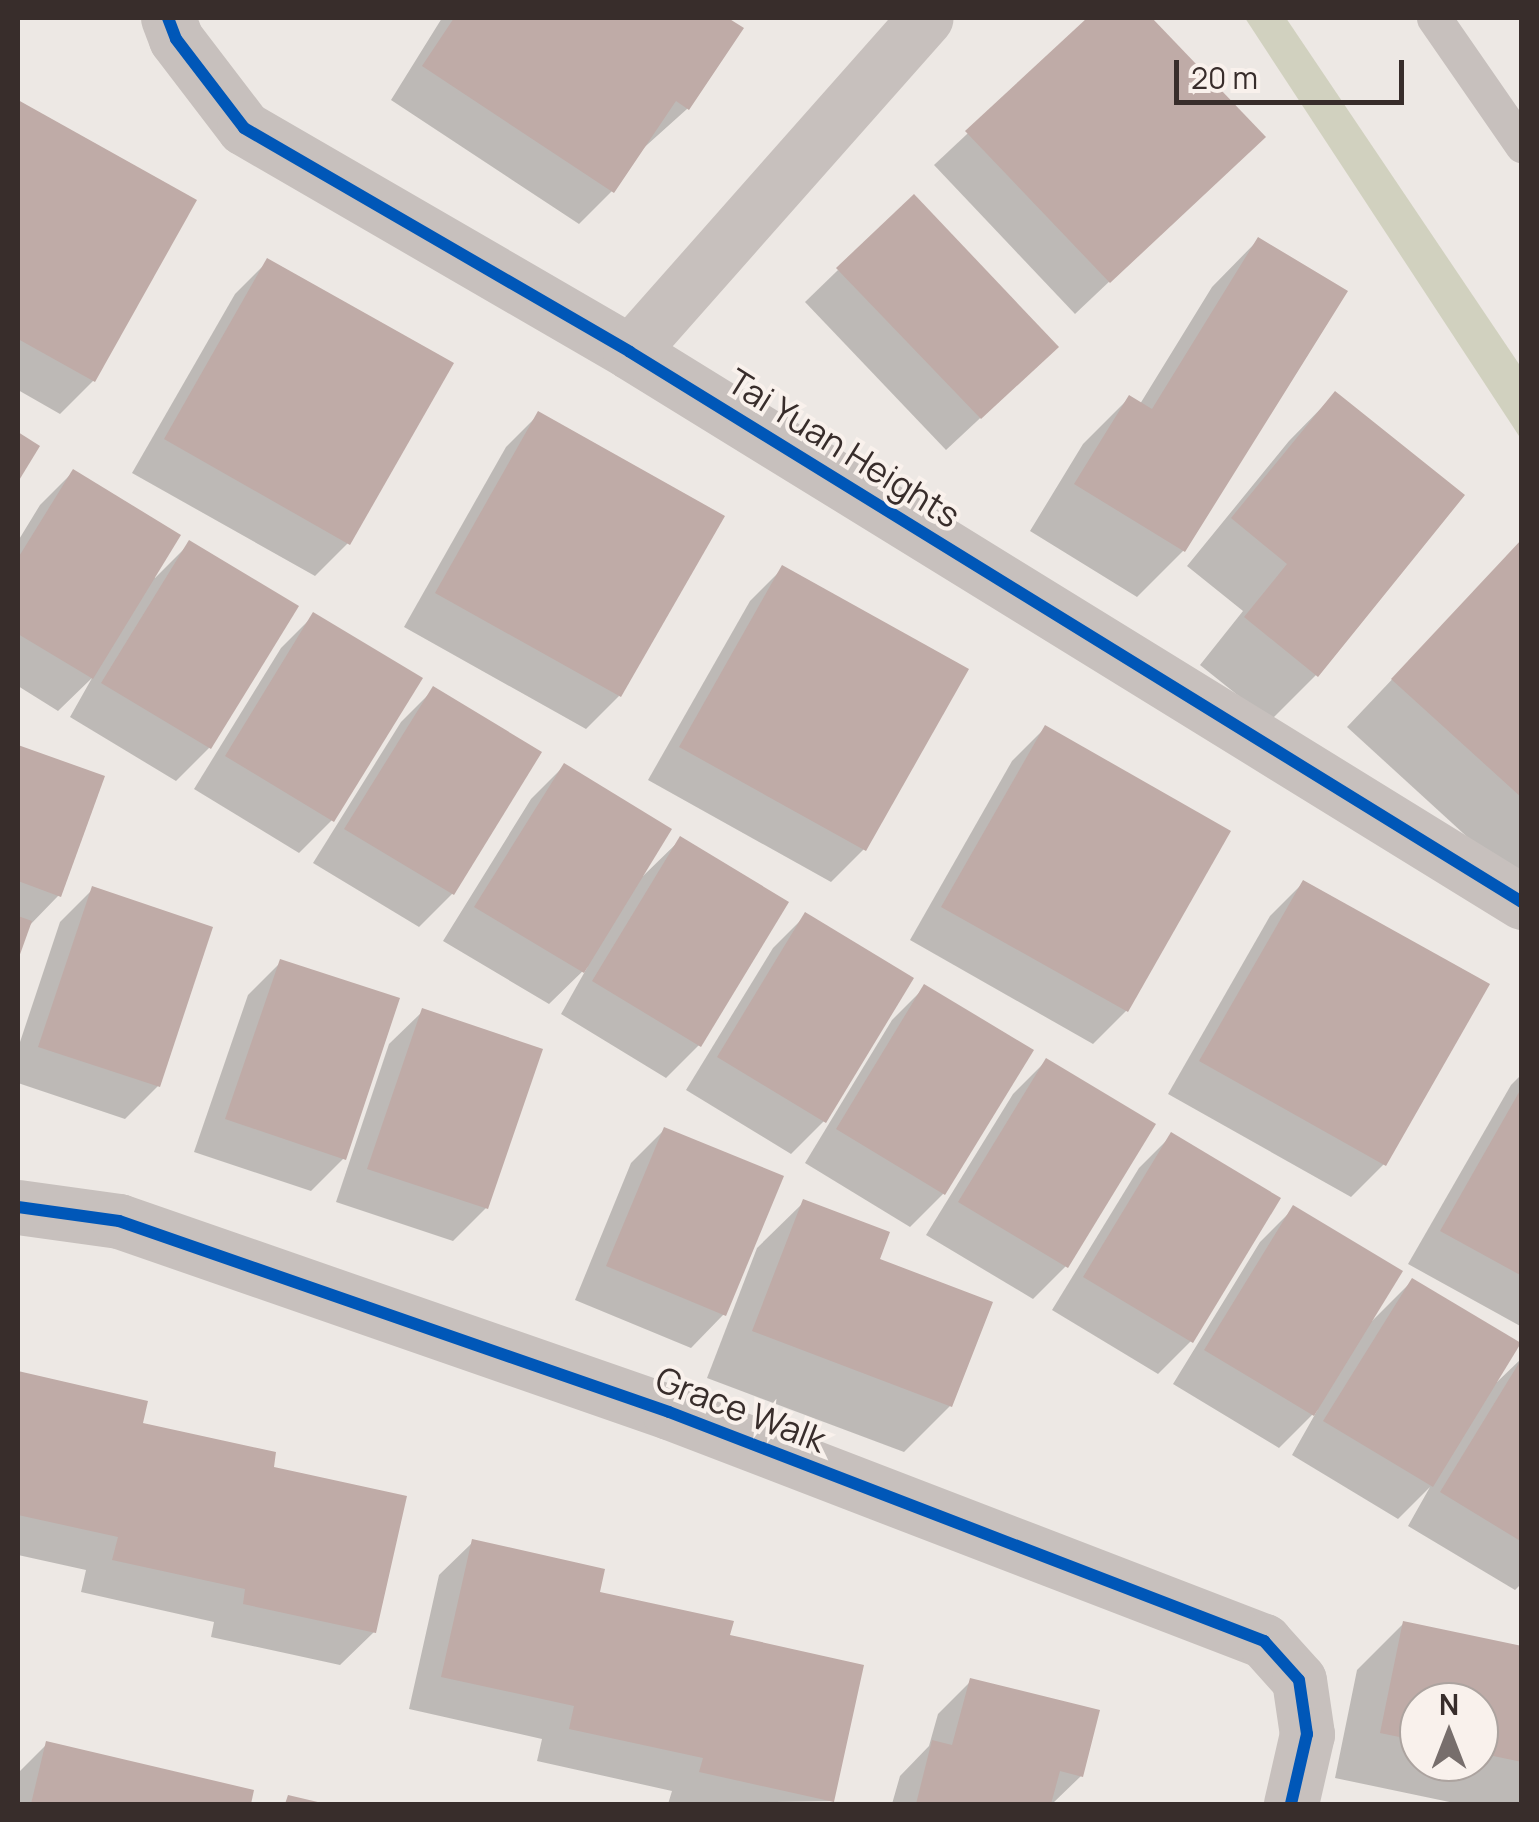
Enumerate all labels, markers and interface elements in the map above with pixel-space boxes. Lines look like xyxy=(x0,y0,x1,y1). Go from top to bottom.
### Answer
scale bar xyxy=(1179,40,1409,102)
text: 20 m xyxy=(1191,57,1258,98)
street label: Tai Yuan Heights xyxy=(720,360,968,536)
street label: Grace Walk xyxy=(650,1357,832,1461)
north arrow xyxy=(1399,1682,1499,1782)
text: N xyxy=(1439,1685,1459,1723)

